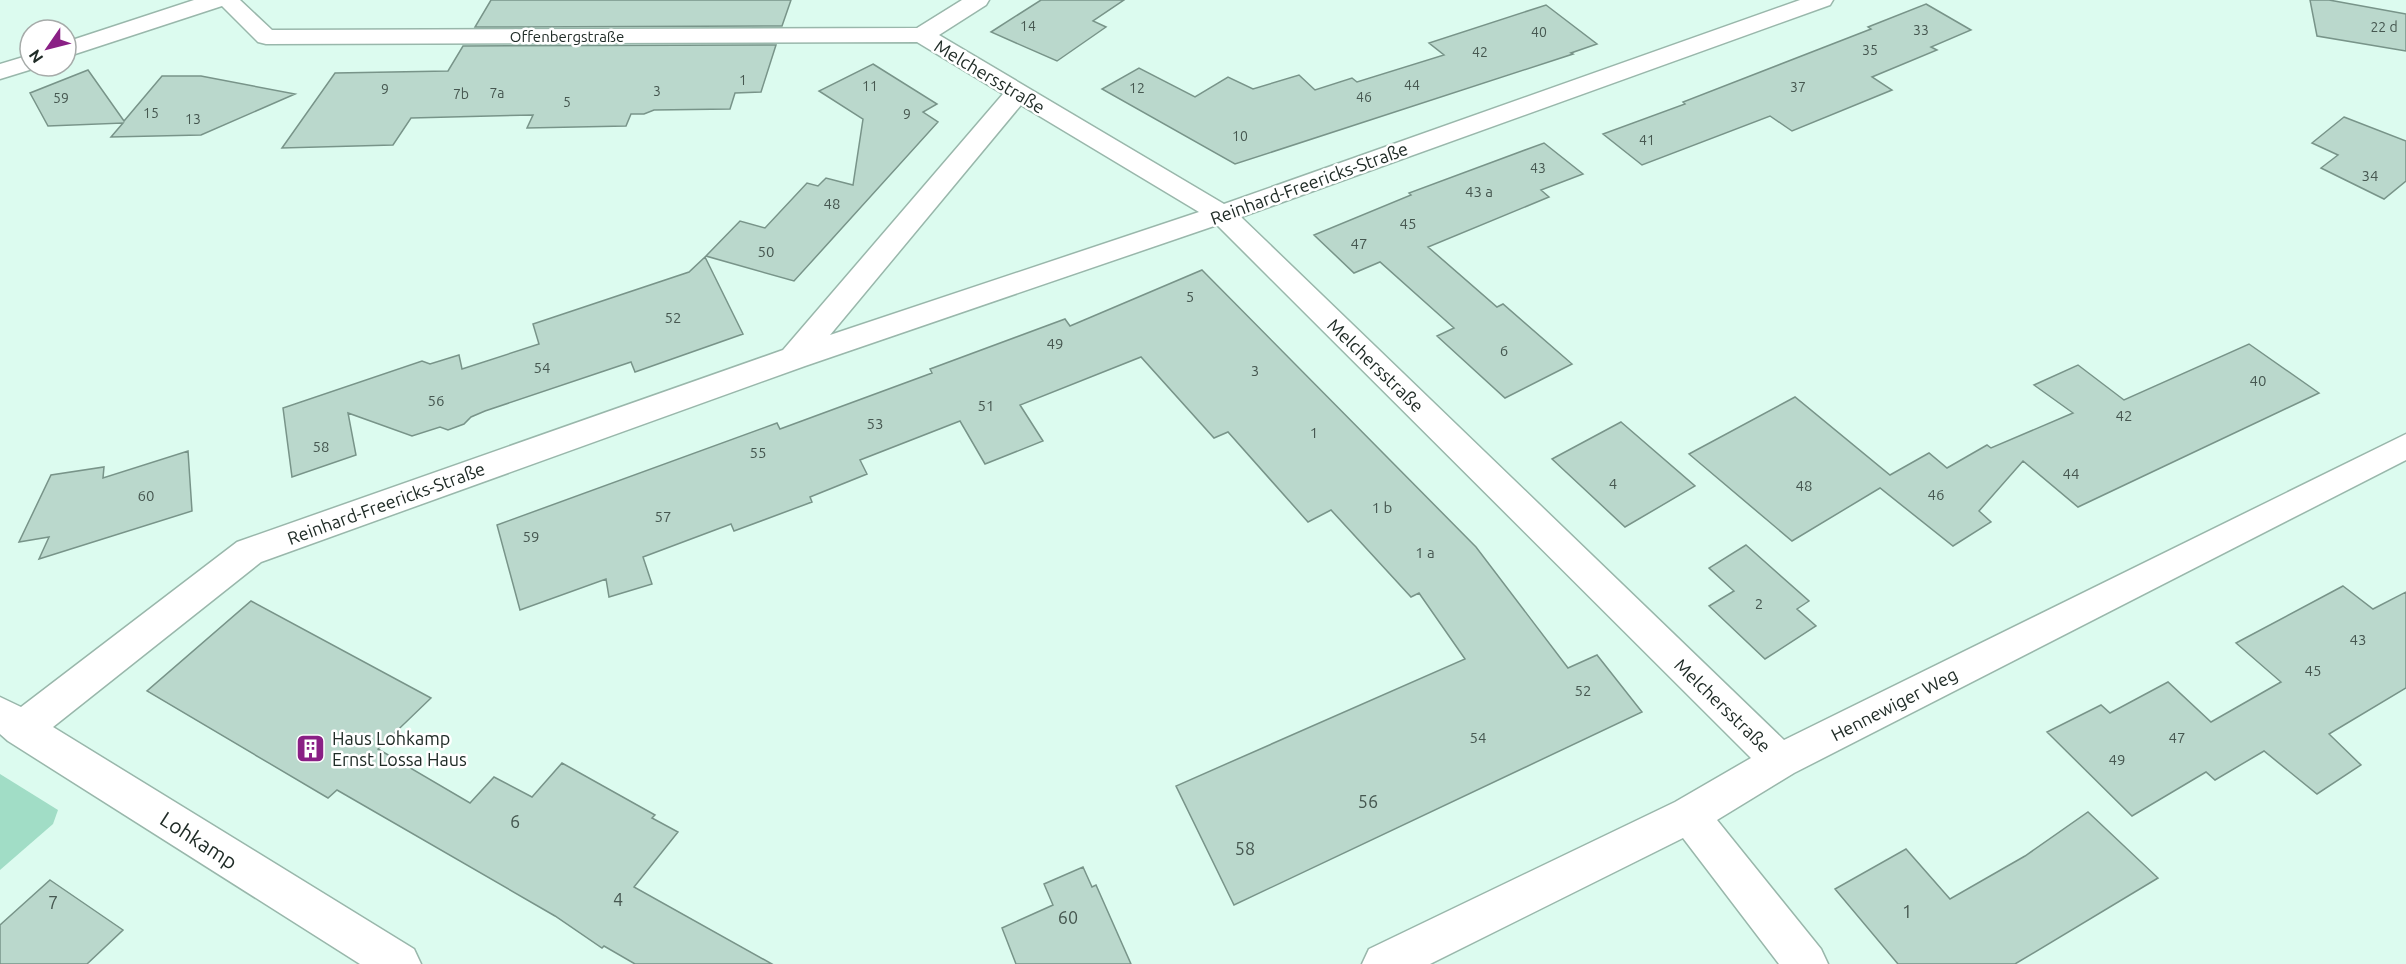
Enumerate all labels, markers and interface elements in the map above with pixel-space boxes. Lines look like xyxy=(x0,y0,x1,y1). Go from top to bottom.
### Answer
north arrow xyxy=(18,18,78,78)
house number: 14 xyxy=(1020,18,1036,34)
house number: 22 d xyxy=(2370,19,2398,35)
house number: 33 xyxy=(1913,22,1929,38)
house number: 40 xyxy=(1531,24,1547,40)
street label: Offenbergstraße xyxy=(510,28,624,45)
street label: Melchersstraße xyxy=(931,35,1049,117)
house number: 35 xyxy=(1862,42,1878,58)
house number: 42 xyxy=(1472,44,1488,60)
text: N xyxy=(25,47,47,67)
house number: 1 xyxy=(739,72,747,88)
house number: 44 xyxy=(1404,77,1420,93)
house number: 11 xyxy=(862,78,878,94)
house number: 37 xyxy=(1790,79,1806,95)
house number: 12 xyxy=(1129,80,1145,96)
house number: 9 xyxy=(381,81,389,97)
house number: 3 xyxy=(653,83,661,99)
house number: 7a xyxy=(489,85,505,101)
house number: 7b xyxy=(453,86,469,102)
house number: 46 xyxy=(1356,89,1372,105)
house number: 59 xyxy=(53,90,69,106)
house number: 5 xyxy=(563,94,571,110)
house number: 15 xyxy=(143,105,159,121)
house number: 9 xyxy=(903,106,911,122)
house number: 13 xyxy=(185,111,201,127)
house number: 10 xyxy=(1232,128,1248,144)
house number: 41 xyxy=(1639,132,1655,148)
street label: Reinhard-Freericks-Straße xyxy=(1208,138,1410,228)
house number: 43 xyxy=(1530,160,1546,176)
house number: 34 xyxy=(2362,167,2378,184)
house number: 43 a xyxy=(1465,183,1493,200)
house number: 48 xyxy=(824,195,840,212)
house number: 45 xyxy=(1400,215,1416,232)
house number: 47 xyxy=(1351,235,1367,252)
house number: 50 xyxy=(758,243,774,260)
house number: 5 xyxy=(1186,288,1194,305)
house number: 52 xyxy=(665,309,681,326)
street label: Melchersstraße xyxy=(1324,314,1428,416)
house number: 49 xyxy=(1047,335,1063,352)
house number: 6 xyxy=(1500,342,1508,359)
house number: 54 xyxy=(534,359,550,376)
house number: 3 xyxy=(1251,362,1259,379)
house number: 40 xyxy=(2250,372,2266,389)
house number: 56 xyxy=(428,392,444,409)
house number: 51 xyxy=(978,397,994,414)
house number: 42 xyxy=(2116,407,2132,424)
house number: 53 xyxy=(867,415,883,432)
house number: 1 xyxy=(1310,424,1318,441)
house number: 58 xyxy=(313,438,329,455)
house number: 55 xyxy=(750,444,766,461)
street label: Reinhard-Freericks-Straße xyxy=(285,458,487,548)
house number: 44 xyxy=(2063,465,2079,482)
house number: 4 xyxy=(1609,475,1617,492)
house number: 48 xyxy=(1796,477,1812,494)
house number: 46 xyxy=(1928,486,1944,503)
house number: 60 xyxy=(138,487,154,504)
house number: 1 b xyxy=(1372,499,1392,516)
house number: 57 xyxy=(655,508,671,525)
house number: 59 xyxy=(523,528,539,545)
house number: 1 a xyxy=(1415,544,1435,561)
house number: 2 xyxy=(1755,595,1763,612)
house number: 43 xyxy=(2350,631,2366,648)
street label: Melchersstraße xyxy=(1671,654,1775,756)
house number: 45 xyxy=(2305,662,2321,679)
street label: Hennewiger Weg xyxy=(1827,663,1961,745)
house number: 52 xyxy=(1575,682,1591,699)
place label: Haus Lohkamp Ernst Lossa Haus xyxy=(332,728,467,769)
house number: 54 xyxy=(1470,729,1486,746)
house number: 47 xyxy=(2169,729,2185,746)
building icon: Haus Lohkamp Ernst Lossa Haus xyxy=(295,732,327,764)
house number: 49 xyxy=(2109,751,2125,768)
house number: 56 xyxy=(1358,791,1378,811)
street label: Lohkamp xyxy=(156,806,242,874)
house number: 6 xyxy=(510,811,520,831)
house number: 58 xyxy=(1235,838,1255,858)
house number: 4 xyxy=(613,889,623,909)
house number: 7 xyxy=(48,892,58,912)
house number: 1 xyxy=(1902,901,1912,921)
house number: 60 xyxy=(1058,907,1078,927)

